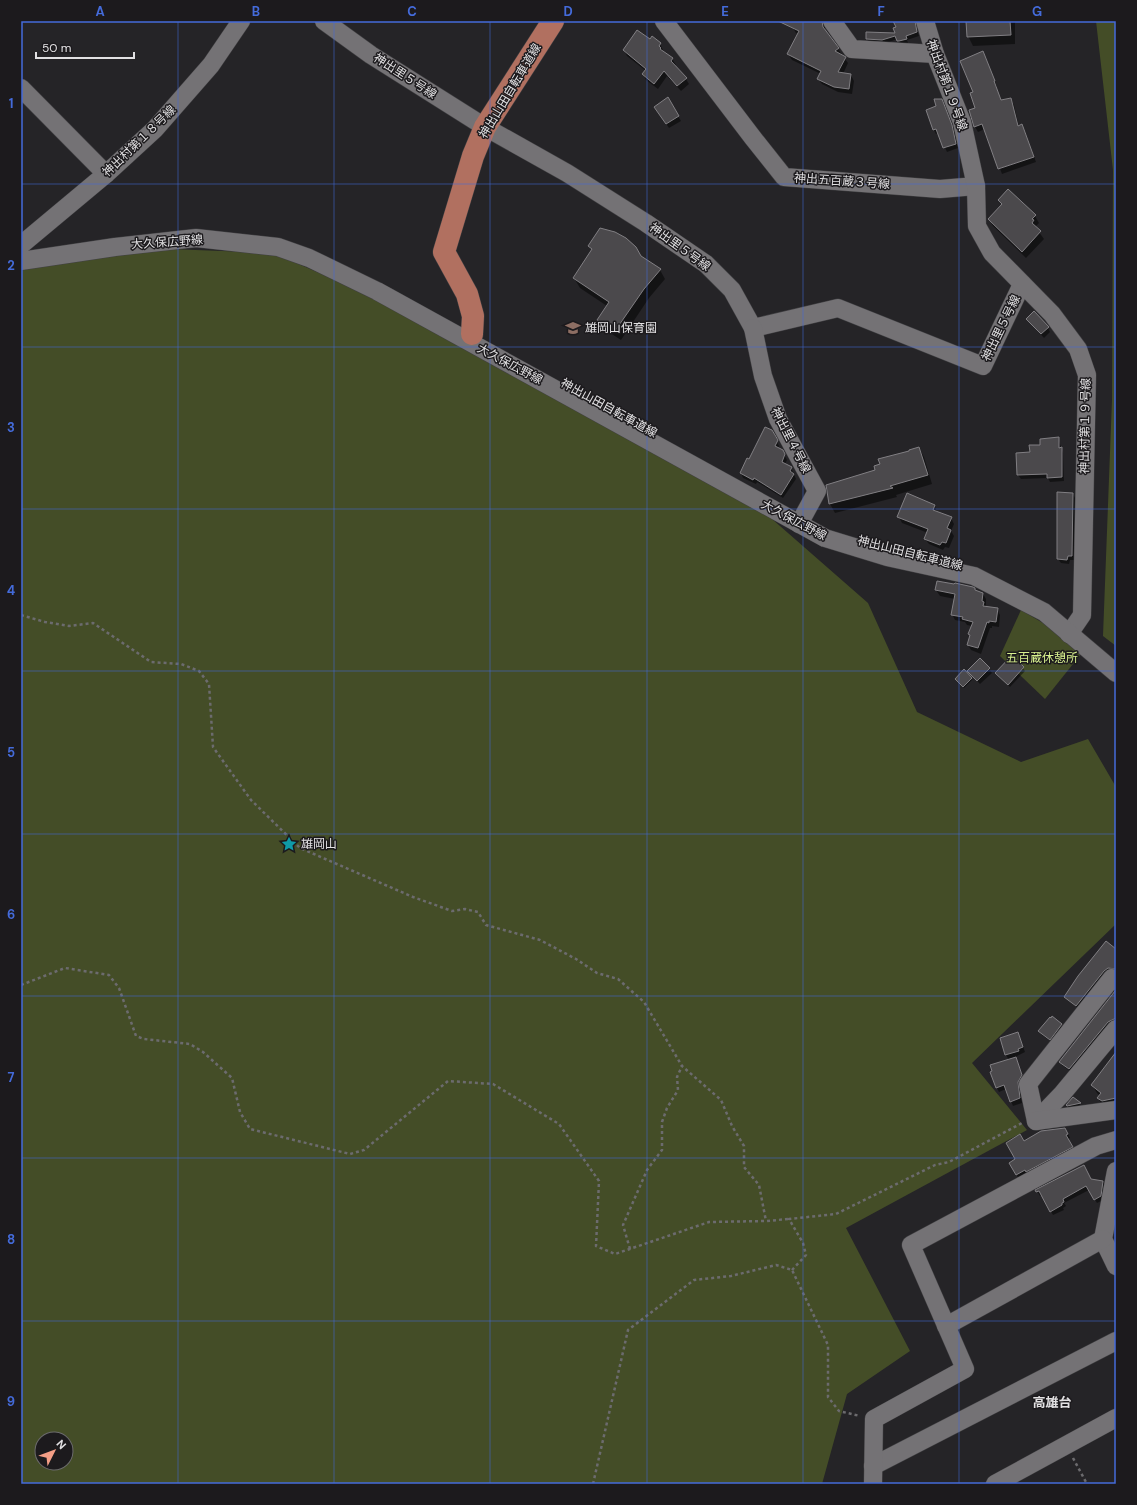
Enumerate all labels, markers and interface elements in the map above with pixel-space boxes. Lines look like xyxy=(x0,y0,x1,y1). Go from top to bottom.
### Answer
text: A xyxy=(95,3,105,20)
text: B xyxy=(252,3,260,20)
text: C xyxy=(407,3,417,20)
text: D xyxy=(563,3,573,20)
text: E xyxy=(721,3,729,20)
text: F xyxy=(877,3,885,20)
text: G xyxy=(1032,3,1042,20)
scale bar xyxy=(36,34,134,60)
street label: 神出村第１９号線 xyxy=(923,37,971,133)
text: 50 m xyxy=(42,40,71,56)
street label: 神出山田自転車道線 xyxy=(475,41,545,141)
street label: 神出里５号線 xyxy=(370,50,440,102)
text: 1 xyxy=(9,95,13,112)
street label: 神出村第１８号線 xyxy=(99,102,179,180)
street label: 神出五百蔵３号線 xyxy=(794,170,890,192)
street label: 神出里５号線 xyxy=(646,219,714,275)
street label: 大久保広野線 xyxy=(131,232,203,252)
text: 2 xyxy=(7,257,15,274)
street label: 神出里５号線 xyxy=(978,292,1024,364)
school or university icon: 雄岡山保育園 xyxy=(564,319,582,337)
place label: 雄岡山保育園 xyxy=(585,320,657,336)
street label: 大久保広野線 xyxy=(474,340,546,388)
street label: 神出山田自転車道線 xyxy=(558,375,660,441)
street label: 神出村第１９号線 xyxy=(1076,378,1094,474)
street label: 神出里４号線 xyxy=(768,404,814,476)
text: 3 xyxy=(7,419,15,436)
street label: 大久保広野線 xyxy=(758,496,830,544)
street label: 神出山田自転車道線 xyxy=(856,532,964,574)
text: 4 xyxy=(7,582,15,599)
park label: 五百蔵休憩所 xyxy=(1006,650,1078,666)
text: 5 xyxy=(7,744,15,761)
place icon: 雄岡山 xyxy=(280,835,298,853)
place label: 雄岡山 xyxy=(301,836,337,852)
text: 6 xyxy=(7,906,15,923)
text: 7 xyxy=(8,1069,15,1086)
text: 8 xyxy=(7,1231,15,1248)
text: 9 xyxy=(7,1393,15,1410)
district label: 高雄台 xyxy=(1032,1394,1072,1411)
north arrow xyxy=(34,1431,74,1471)
text: N xyxy=(54,1437,69,1452)

